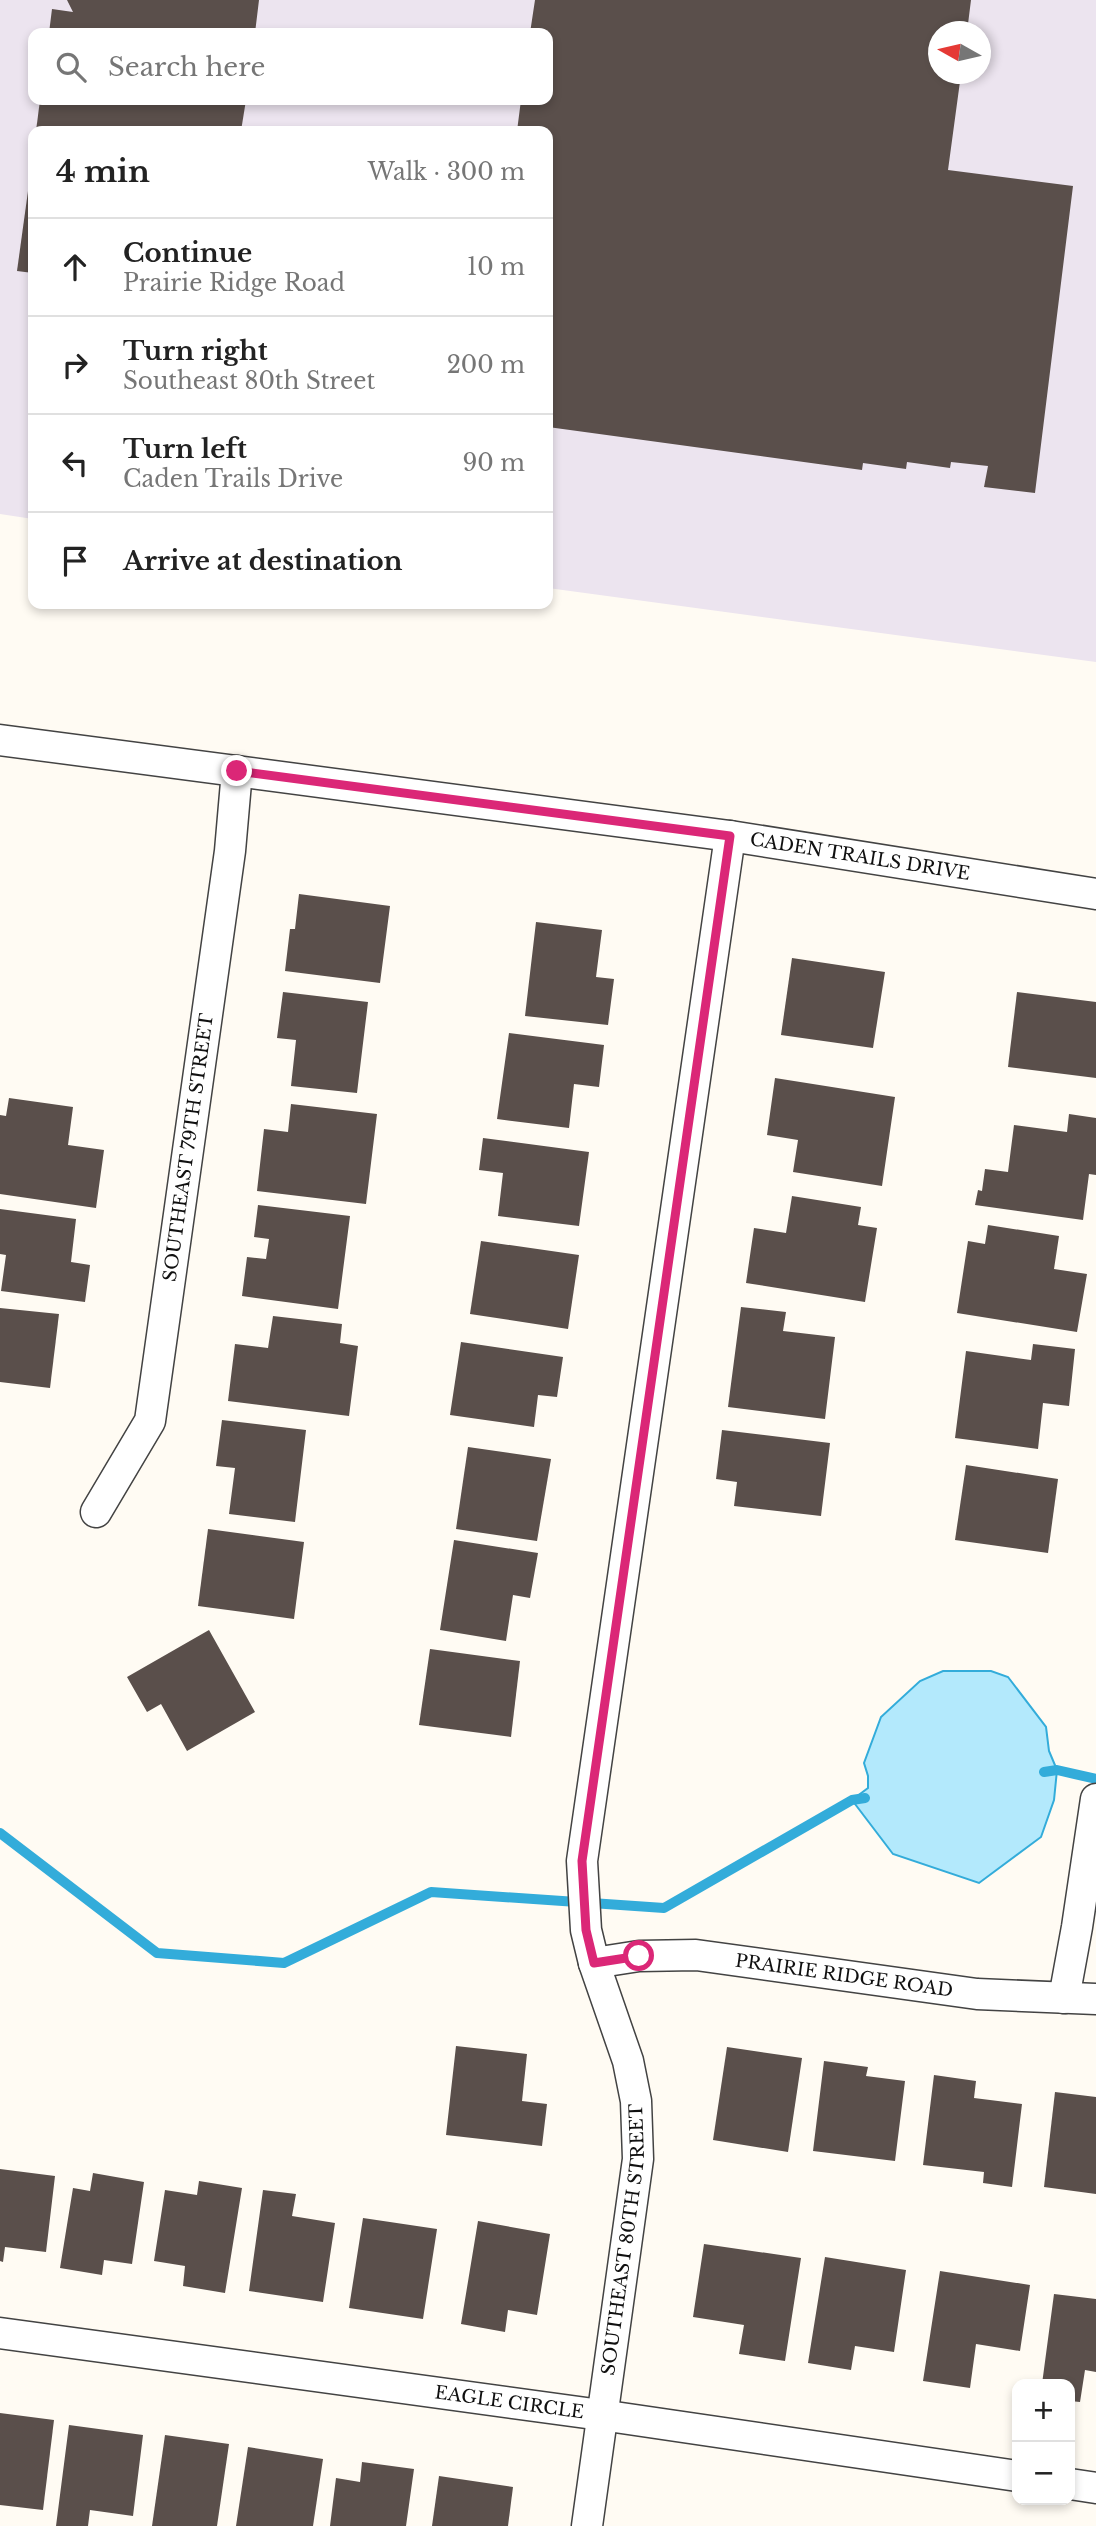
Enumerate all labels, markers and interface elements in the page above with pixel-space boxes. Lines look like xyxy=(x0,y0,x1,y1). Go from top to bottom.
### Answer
north arrow xyxy=(928,21,991,84)
search box xyxy=(28,28,553,105)
icon: search xyxy=(52,48,90,86)
text: Search here xyxy=(108,51,265,83)
text: 4 min xyxy=(56,153,150,190)
text: Walk · 300 m xyxy=(368,158,525,186)
text: Continue xyxy=(123,237,252,269)
icon: ahead xyxy=(56,248,94,286)
text: 10 m xyxy=(467,253,525,281)
text: Prairie Ridge Road xyxy=(123,269,345,297)
text: Turn right xyxy=(123,335,268,367)
icon: right xyxy=(56,346,94,384)
text: 200 m xyxy=(447,351,525,379)
text: Southeast 80th Street xyxy=(123,367,375,395)
text: Turn left xyxy=(123,433,247,465)
icon: left xyxy=(56,444,94,482)
text: 90 m xyxy=(463,449,525,477)
text: Caden Trails Drive xyxy=(123,465,343,493)
icon: arrive xyxy=(56,542,94,580)
text: Arrive at destination xyxy=(123,545,403,577)
route end xyxy=(221,755,252,786)
street label: CADEN TRAILS DRIVE xyxy=(749,828,972,885)
street label: SOUTHEAST 79TH STREET xyxy=(159,1012,218,1283)
route start xyxy=(623,1940,654,1971)
street label: PRAIRIE RIDGE ROAD xyxy=(734,1950,954,2002)
street label: SOUTHEAST 80TH STREET xyxy=(597,2103,649,2377)
map controls xyxy=(1012,2379,1075,2505)
button: + xyxy=(1012,2379,1075,2442)
street label: EAGLE CIRCLE xyxy=(433,2381,585,2424)
button: − xyxy=(1012,2442,1075,2505)

